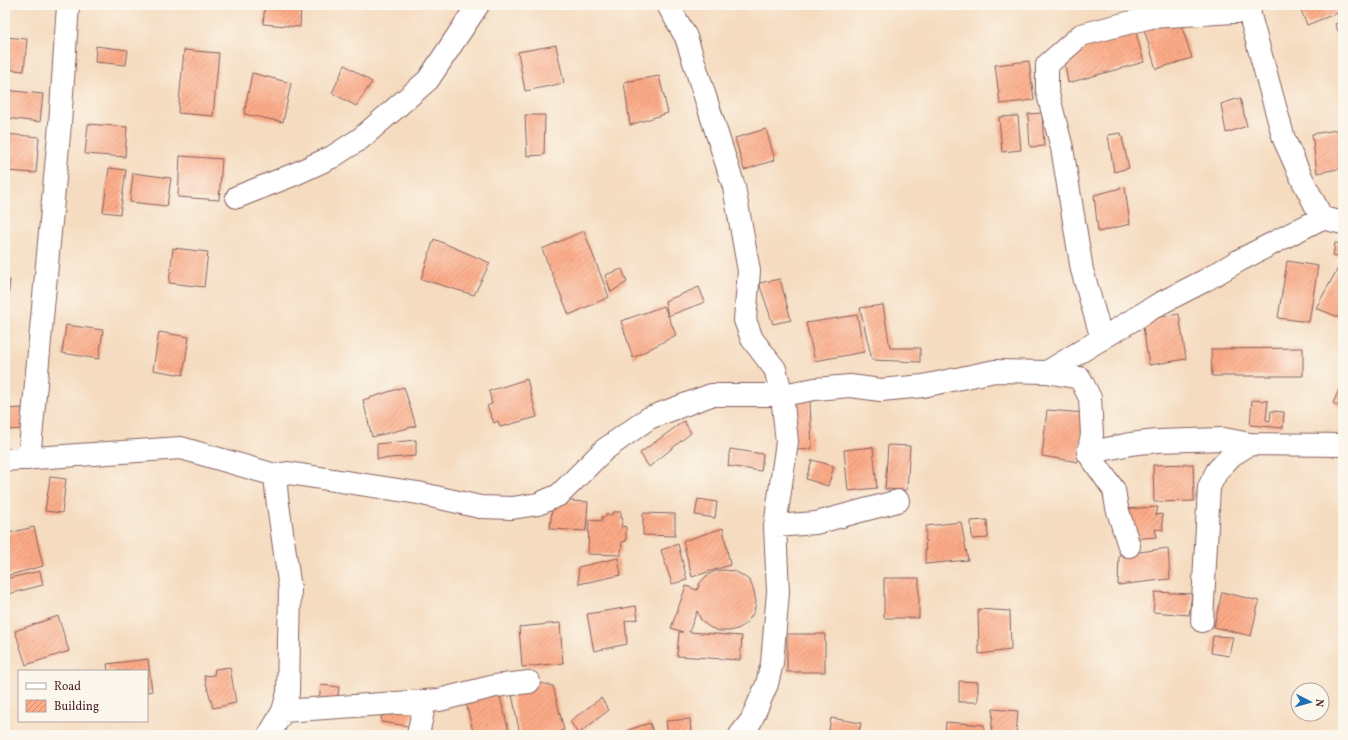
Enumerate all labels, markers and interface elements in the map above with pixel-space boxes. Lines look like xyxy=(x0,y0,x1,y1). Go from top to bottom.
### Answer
legend xyxy=(18,670,148,722)
text: Road xyxy=(54,679,81,695)
north arrow xyxy=(1290,682,1330,722)
text: N xyxy=(1311,698,1326,708)
text: Building xyxy=(54,699,99,715)

